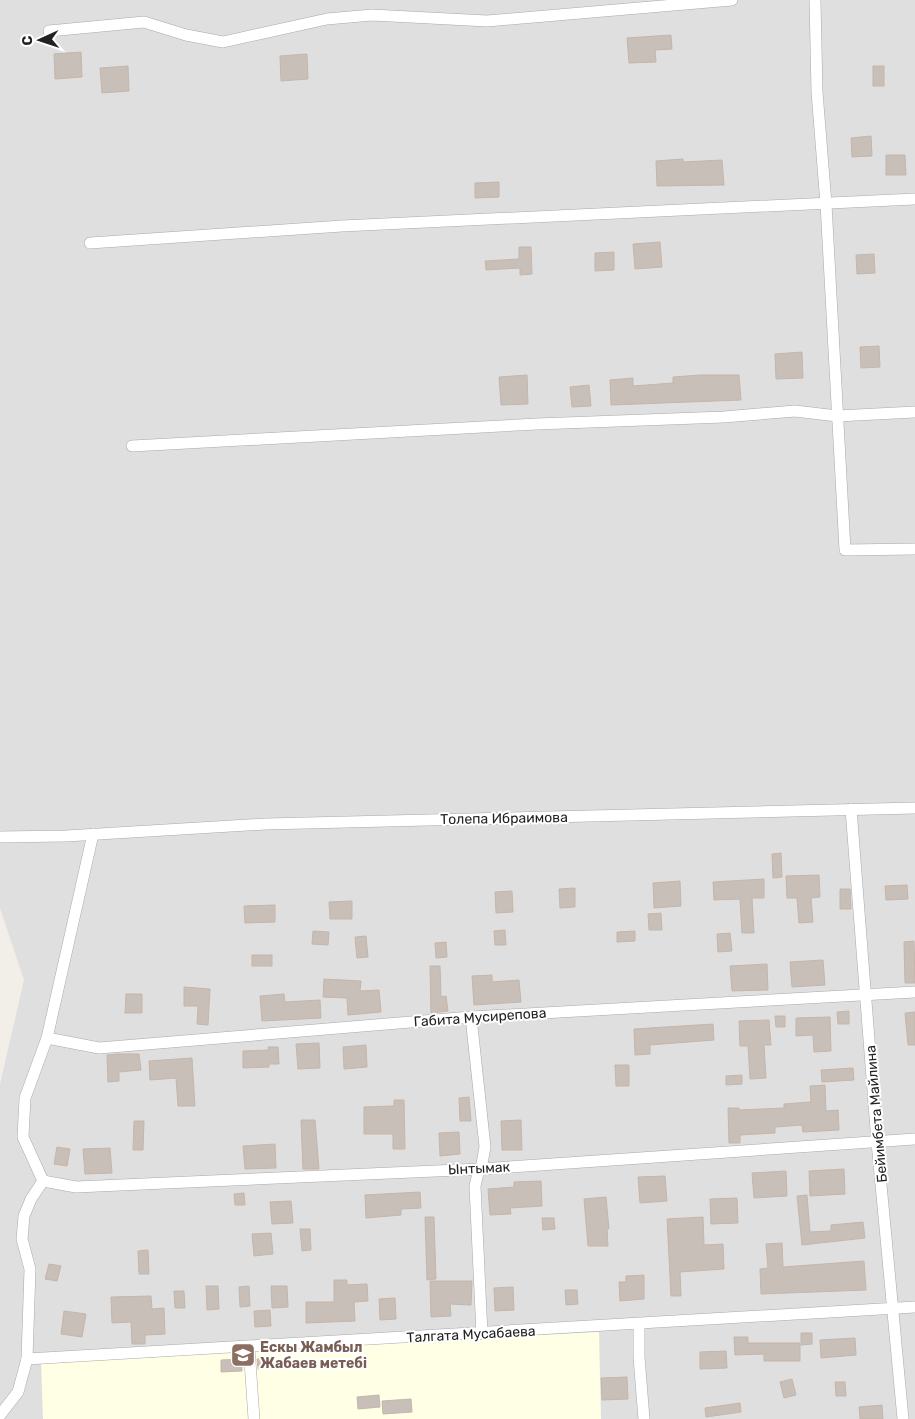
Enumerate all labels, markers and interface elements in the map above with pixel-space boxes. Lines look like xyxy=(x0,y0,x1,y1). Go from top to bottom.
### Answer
north arrow xyxy=(15,15,65,65)
text: С xyxy=(19,35,36,46)
street label: Толепа Ибраимова xyxy=(440,809,568,828)
street label: Габита Мусирепова xyxy=(413,1004,547,1031)
street label: Бейимбета Майлина xyxy=(862,1044,891,1183)
street label: Ынтымак xyxy=(448,1158,511,1179)
street label: Талгата Мусабаева xyxy=(406,1323,536,1346)
place label: Ескы Жамбыл Жабаев метебі xyxy=(260,1339,367,1372)
school or university icon: Ескы Жамбыл Жабаев метебі xyxy=(230,1342,256,1368)

